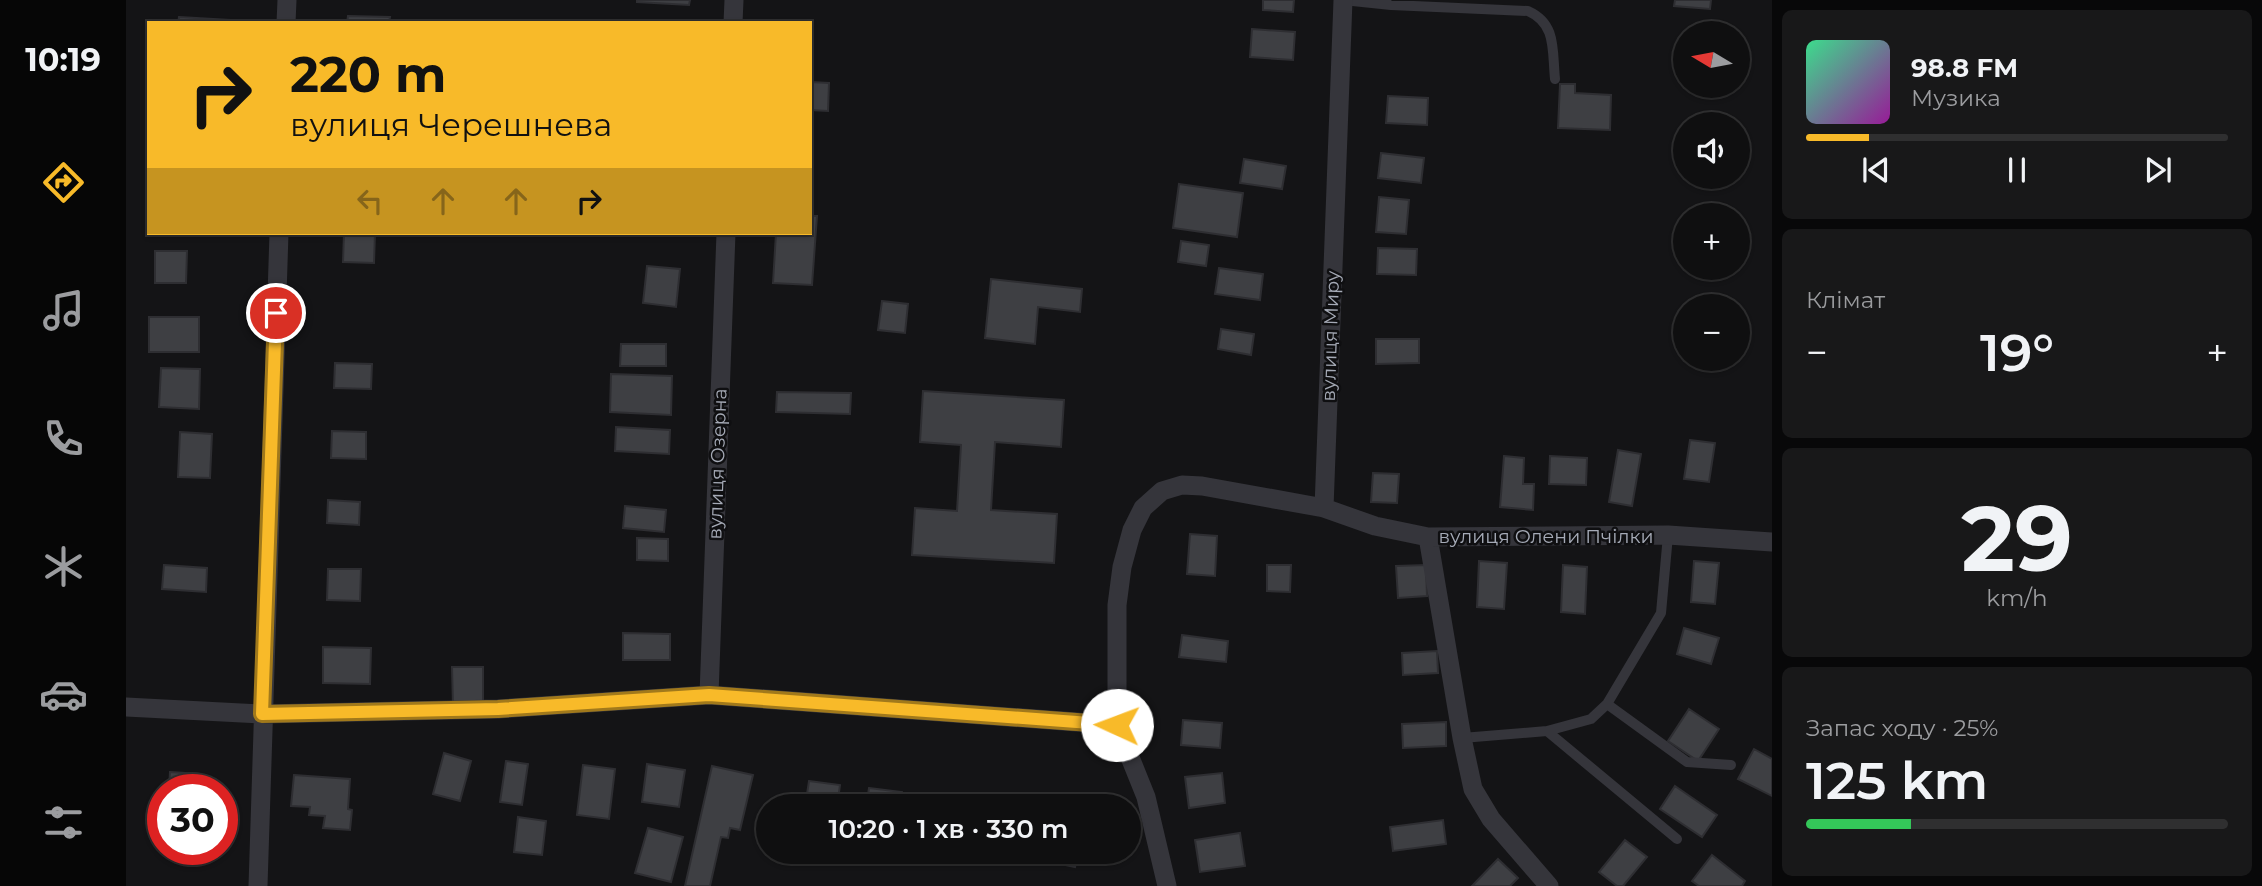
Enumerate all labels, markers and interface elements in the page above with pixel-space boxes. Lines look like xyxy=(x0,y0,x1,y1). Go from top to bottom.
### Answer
north arrow xyxy=(1673,21,1750,98)
map controls xyxy=(1673,21,1750,371)
text: 10:19 xyxy=(25,40,101,79)
text: 220 m xyxy=(290,45,446,104)
icon: right xyxy=(175,49,266,140)
text: 98.8 FM xyxy=(1911,52,2018,84)
text: Музика xyxy=(1911,84,2001,112)
text: вулиця Черешнева xyxy=(290,105,612,144)
button: sound xyxy=(1673,112,1750,189)
icon: previous xyxy=(1857,151,1895,189)
icon: pause xyxy=(1998,151,2036,189)
icon: next xyxy=(2139,151,2177,189)
icon: directions xyxy=(39,158,88,207)
icon: left xyxy=(351,182,389,220)
icon: ahead xyxy=(424,182,462,220)
icon: ahead xyxy=(497,182,535,220)
icon: right xyxy=(570,182,608,220)
button: + xyxy=(1673,203,1750,280)
street label: вулиця Миру xyxy=(1317,270,1344,402)
pin xyxy=(246,283,306,343)
icon: music xyxy=(39,286,88,335)
text: Клімат xyxy=(1806,286,1885,314)
icon: arrive xyxy=(257,294,295,332)
button: − xyxy=(1673,294,1750,371)
text: 19° xyxy=(1980,321,2054,384)
text: − xyxy=(1806,329,1828,376)
text: + xyxy=(2206,329,2228,376)
street label: вулиця Озерна xyxy=(703,388,732,540)
icon: phone xyxy=(39,414,88,463)
text: 29 xyxy=(1961,483,2073,594)
street label: вулиця Олени Пчілки xyxy=(1438,525,1654,548)
icon: climate xyxy=(39,542,88,591)
text: km/h xyxy=(1986,584,2048,612)
icon: car xyxy=(39,670,88,719)
position arrow xyxy=(1080,688,1154,762)
text: Запас ходу · 25% xyxy=(1806,714,1998,742)
text: 125 km xyxy=(1806,749,1988,812)
speed limit sign: 30 xyxy=(147,774,238,865)
icon: filters xyxy=(39,798,88,847)
text: 10:20 · 1 хв · 330 m xyxy=(829,813,1068,845)

